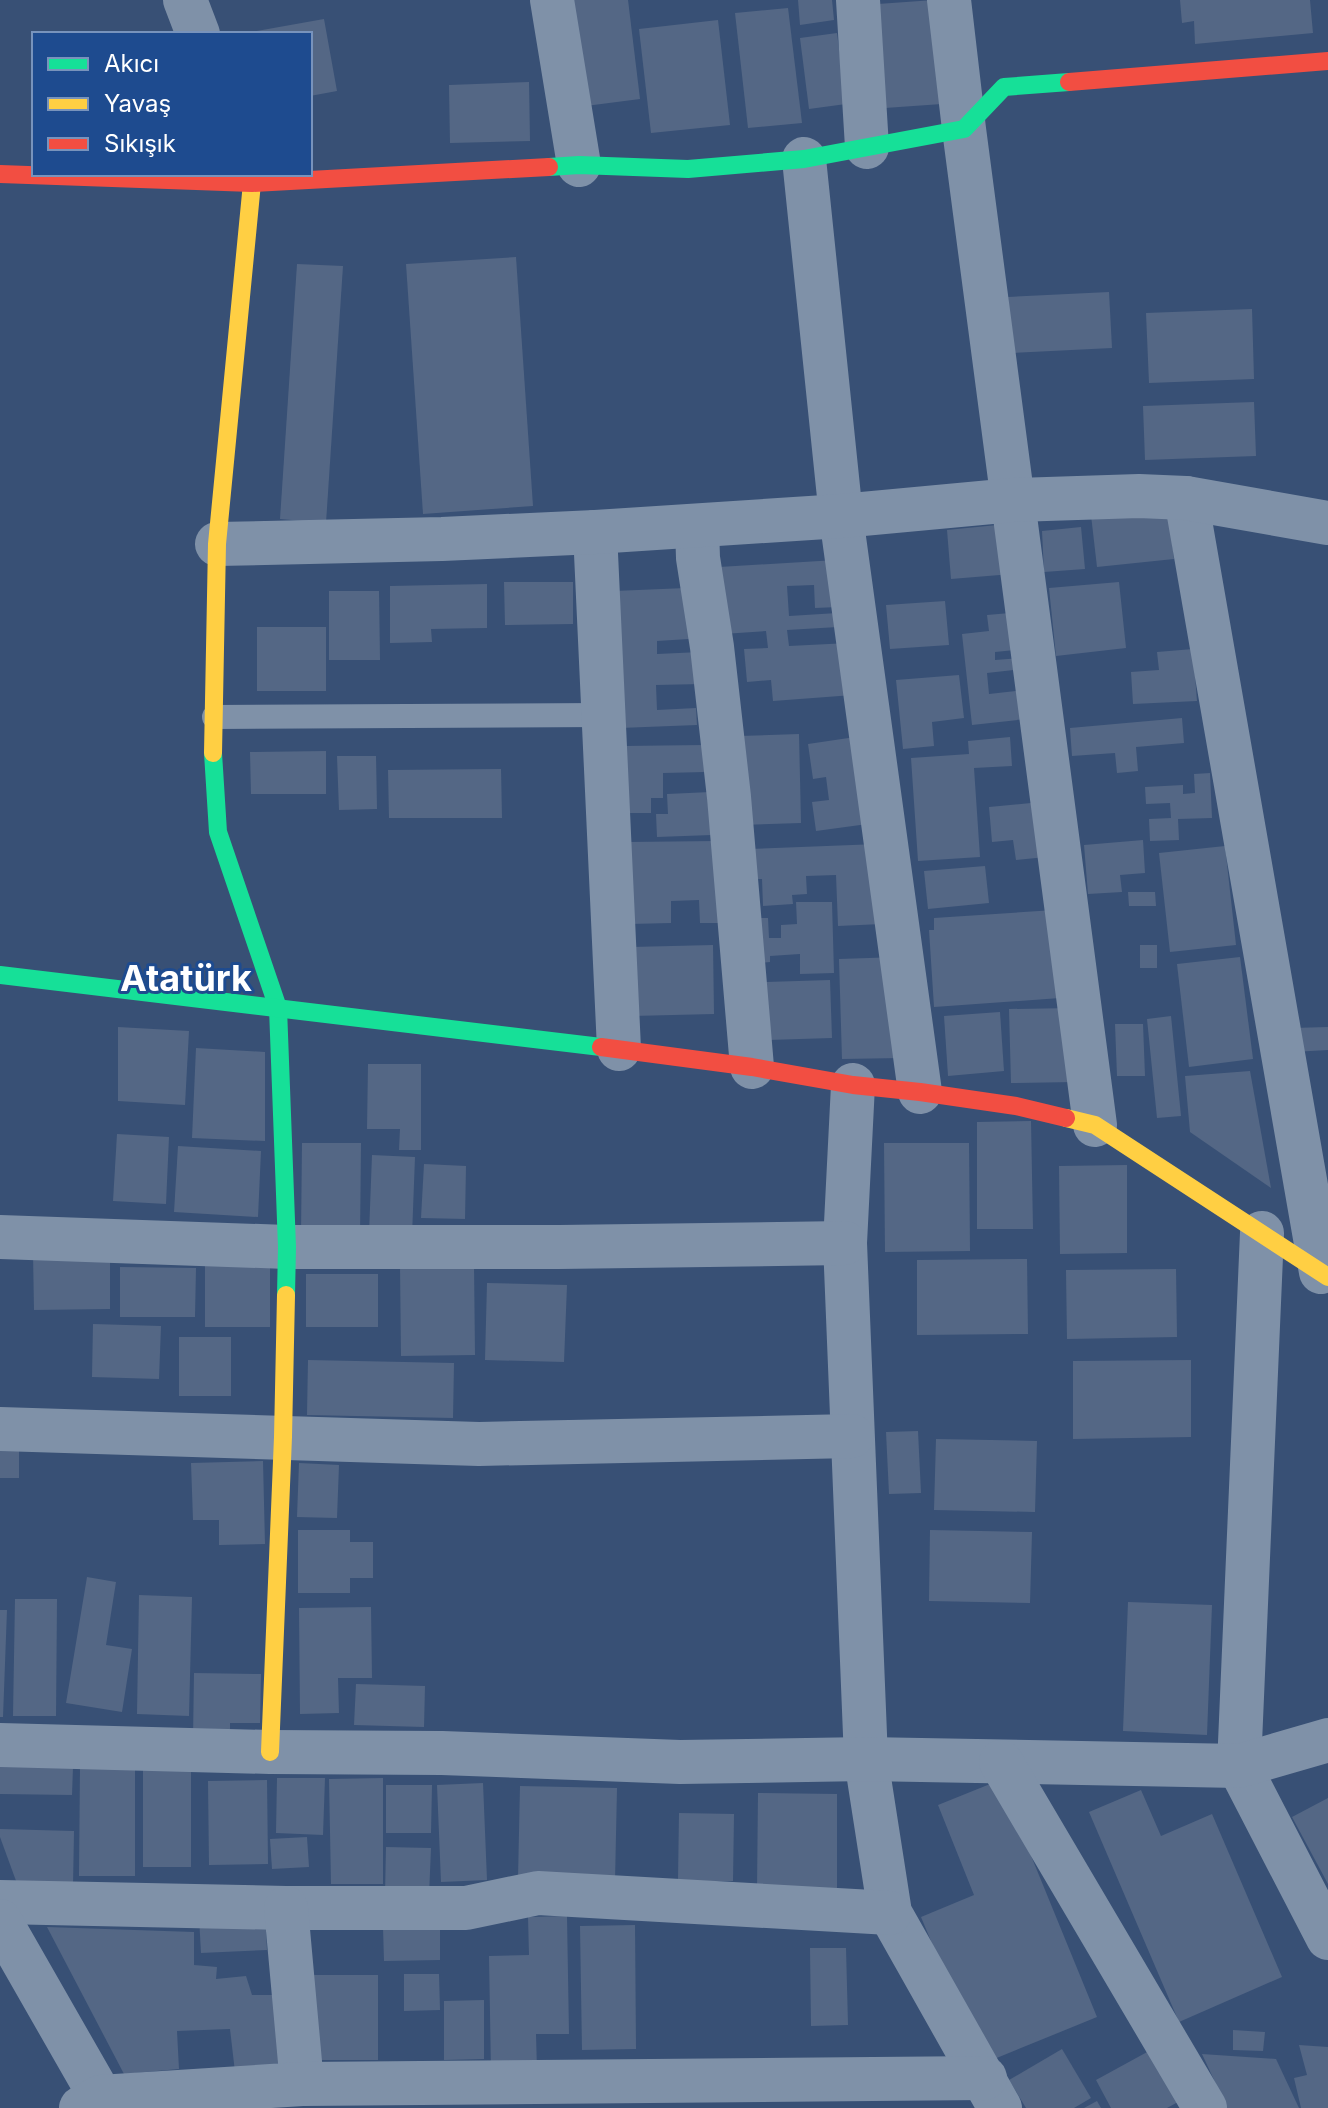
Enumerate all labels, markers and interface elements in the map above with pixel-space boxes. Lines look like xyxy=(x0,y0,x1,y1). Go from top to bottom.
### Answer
legend xyxy=(32,32,312,176)
text: Akıcı xyxy=(104,49,159,78)
text: Yavaş xyxy=(104,89,171,118)
text: Sıkışık xyxy=(104,129,176,158)
district label: Atatürk xyxy=(120,956,252,1000)

